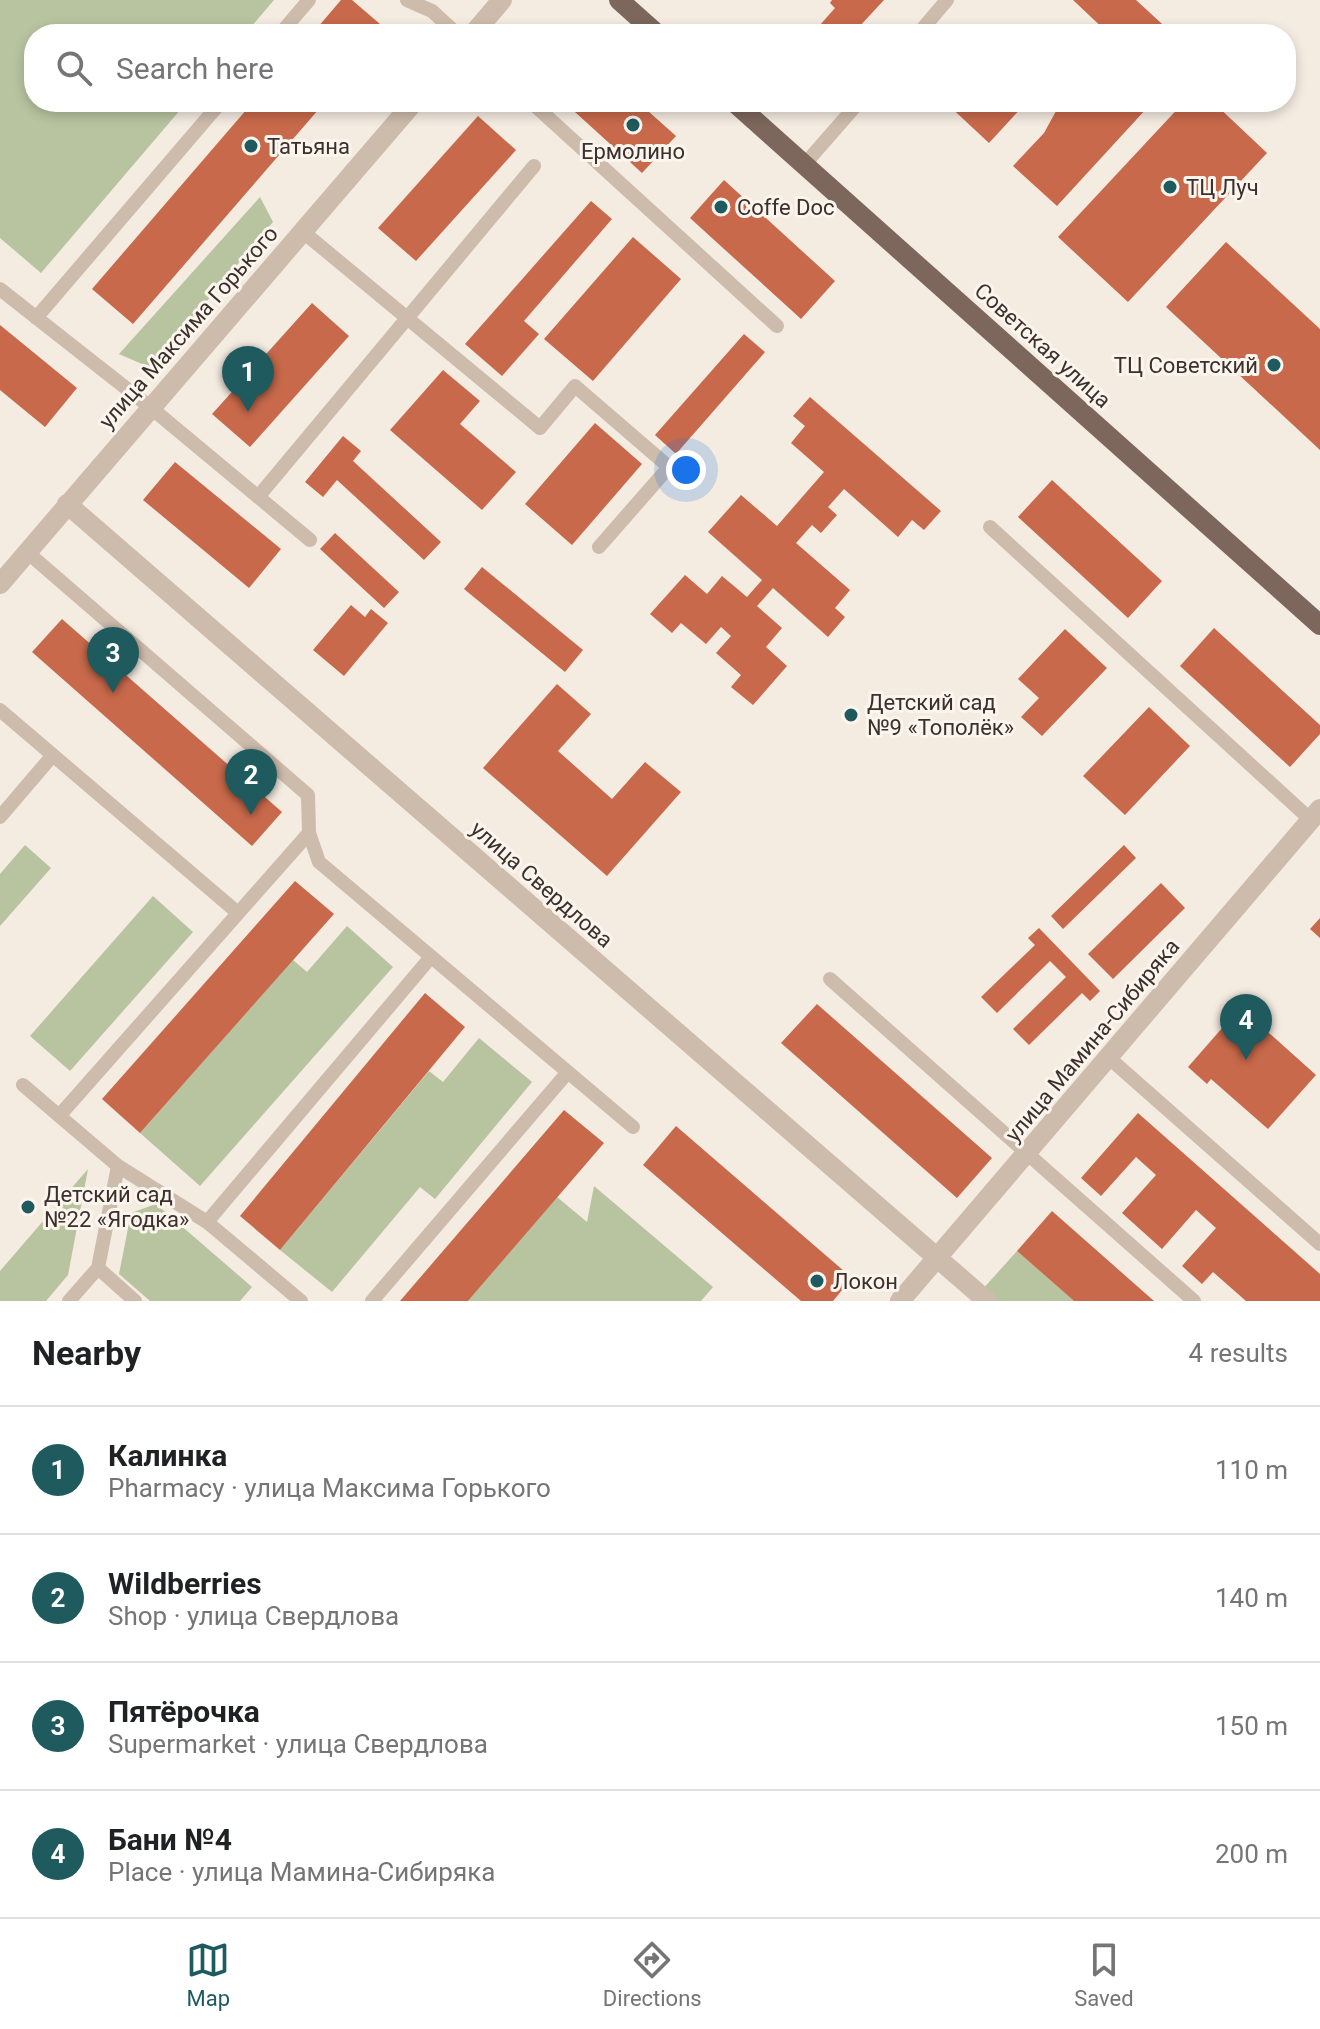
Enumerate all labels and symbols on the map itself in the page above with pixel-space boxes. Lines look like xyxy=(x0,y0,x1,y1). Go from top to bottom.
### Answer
marker: Ермолино xyxy=(624,116,642,134)
place label: Татьяна xyxy=(267,134,350,159)
marker: Татьяна xyxy=(242,137,260,155)
place label: Ермолино xyxy=(581,139,685,164)
place label: ТЦ Луч xyxy=(1186,175,1259,200)
marker: ТЦ Луч xyxy=(1161,178,1179,196)
place label: Coffe Doc xyxy=(737,195,835,220)
marker: Coffe Doc xyxy=(712,198,730,216)
street label: улица Максима Горького xyxy=(94,221,283,433)
street label: Советская улица xyxy=(970,278,1116,413)
pin: 1 xyxy=(222,346,274,412)
place label: ТЦ Советский xyxy=(1114,353,1258,378)
marker: ТЦ Советский xyxy=(1265,356,1283,374)
your location xyxy=(666,450,706,490)
pin: 3 xyxy=(87,627,139,693)
place label: Детский сад №9 «Тополёк» xyxy=(867,690,1014,740)
marker: Детский сад №9 «Тополёк» xyxy=(842,706,860,724)
pin: 2 xyxy=(225,749,277,815)
street label: улица Свердлова xyxy=(466,816,618,953)
street label: улица Мамина-Сибиряка xyxy=(1000,934,1184,1147)
pin: 4 xyxy=(1220,994,1272,1060)
place label: Детский сад №22 «Ягодка» xyxy=(44,1182,189,1232)
marker: Детский сад №22 «Ягодка» xyxy=(19,1198,37,1216)
place label: Локон xyxy=(833,1269,898,1294)
marker: Локон xyxy=(808,1272,826,1290)

